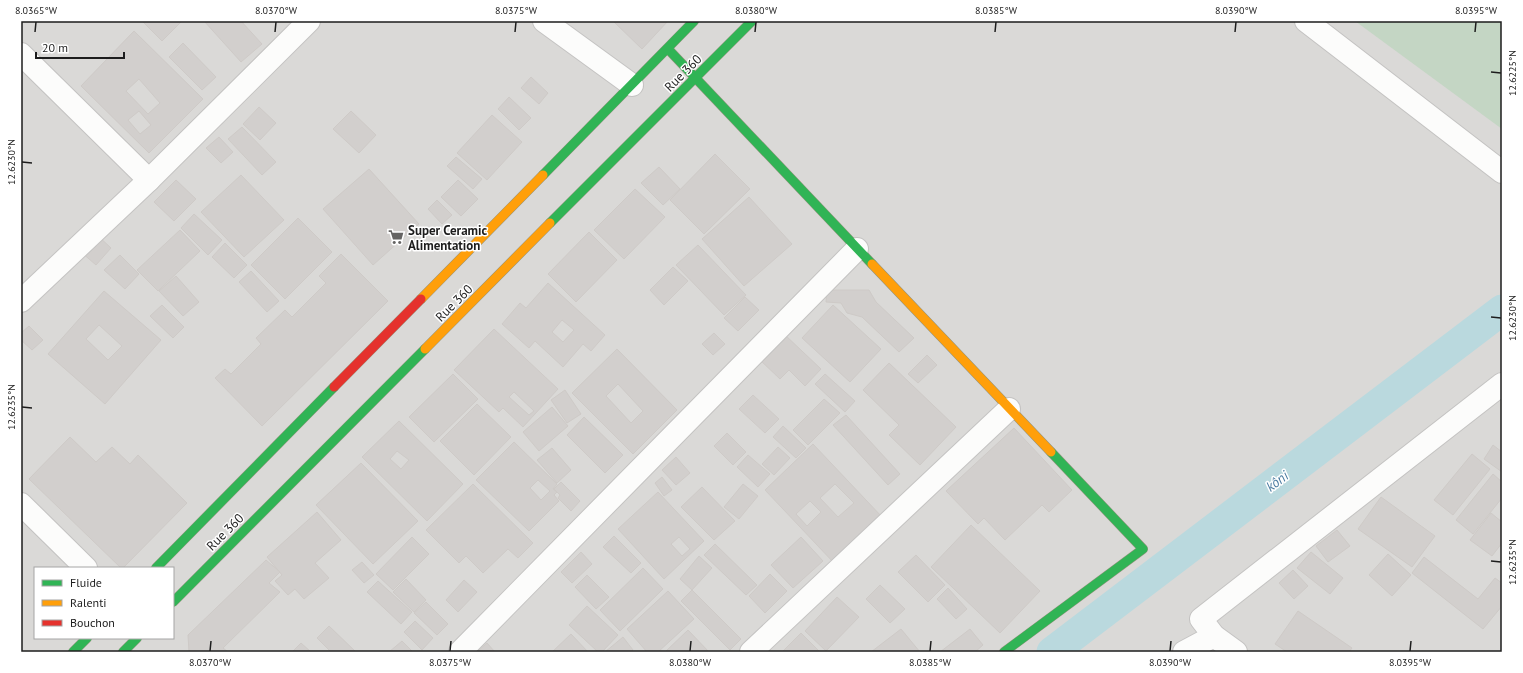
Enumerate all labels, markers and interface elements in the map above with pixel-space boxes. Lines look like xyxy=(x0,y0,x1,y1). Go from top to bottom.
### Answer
text: 8.0365°W xyxy=(15,4,58,17)
text: 8.0370°W xyxy=(255,4,298,17)
text: 8.0375°W xyxy=(495,4,538,17)
text: 8.0380°W xyxy=(735,4,778,17)
text: 8.0385°W xyxy=(975,4,1018,17)
text: 8.0390°W xyxy=(1215,4,1258,17)
text: 8.0395°W xyxy=(1455,4,1498,17)
scale bar xyxy=(36,34,124,60)
text: 20 m xyxy=(42,40,68,55)
text: 12.6225°N xyxy=(1506,50,1519,96)
street label: Rue 360 xyxy=(661,51,705,95)
text: 12.6230°N xyxy=(5,139,18,185)
place label: Super Ceramic Alimentation xyxy=(408,222,488,254)
supermarket icon: Super Ceramic Alimentation xyxy=(387,228,405,246)
street label: Rue 360 xyxy=(432,281,476,325)
text: 12.6230°N xyxy=(1506,295,1519,341)
text: 12.6235°N xyxy=(5,384,18,430)
water label: kôni xyxy=(1262,466,1292,495)
street label: Rue 360 xyxy=(203,510,247,554)
text: 12.6235°N xyxy=(1506,539,1519,585)
legend xyxy=(34,567,174,639)
text: Fluide xyxy=(70,575,102,590)
text: Ralenti xyxy=(70,595,106,610)
text: Bouchon xyxy=(70,615,115,630)
text: 8.0370°W xyxy=(189,656,232,669)
text: 8.0375°W xyxy=(429,656,472,669)
text: 8.0380°W xyxy=(669,656,712,669)
text: 8.0385°W xyxy=(909,656,952,669)
text: 8.0390°W xyxy=(1149,656,1192,669)
text: 8.0395°W xyxy=(1389,656,1432,669)

